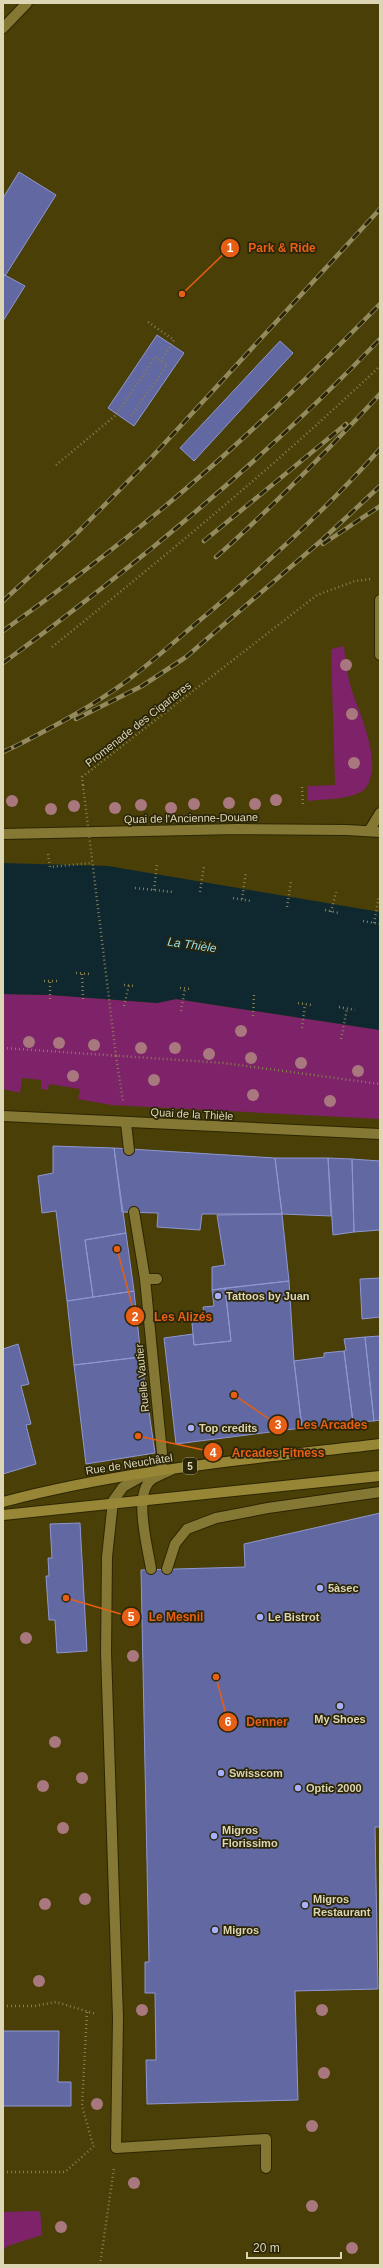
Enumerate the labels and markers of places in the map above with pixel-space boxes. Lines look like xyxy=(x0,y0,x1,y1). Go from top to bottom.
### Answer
callout: Park & Ride xyxy=(220,236,323,260)
place label: Tattoos by Juan xyxy=(226,1290,310,1302)
marker: Tattoos by Juan xyxy=(213,1291,223,1301)
callout: Les Alizés xyxy=(125,1304,220,1328)
callout: Les Arcades xyxy=(268,1413,376,1437)
place label: Top credits xyxy=(199,1422,257,1434)
marker: Top credits xyxy=(186,1423,196,1433)
callout: Arcades Fitness xyxy=(203,1440,332,1464)
place label: 5àsec xyxy=(328,1582,359,1594)
marker: 5àsec xyxy=(315,1583,325,1593)
callout: Le Mesnil xyxy=(121,1605,212,1629)
place label: Le Bistrot xyxy=(268,1611,320,1623)
marker: Le Bistrot xyxy=(255,1612,265,1622)
marker: My Shoes xyxy=(335,1701,345,1711)
callout: Denner xyxy=(218,1710,295,1734)
place label: My Shoes xyxy=(314,1713,366,1725)
place label: Swisscom xyxy=(229,1767,283,1779)
marker: Swisscom xyxy=(216,1768,226,1778)
place label: Optic 2000 xyxy=(306,1782,362,1794)
marker: Optic 2000 xyxy=(293,1783,303,1793)
place label: Migros Florissimo xyxy=(222,1824,278,1849)
marker: Migros Florissimo xyxy=(209,1831,219,1841)
place label: Migros Restaurant xyxy=(313,1893,371,1918)
marker: Migros Restaurant xyxy=(300,1900,310,1910)
place label: Migros xyxy=(223,1924,259,1936)
marker: Migros xyxy=(210,1925,220,1935)

